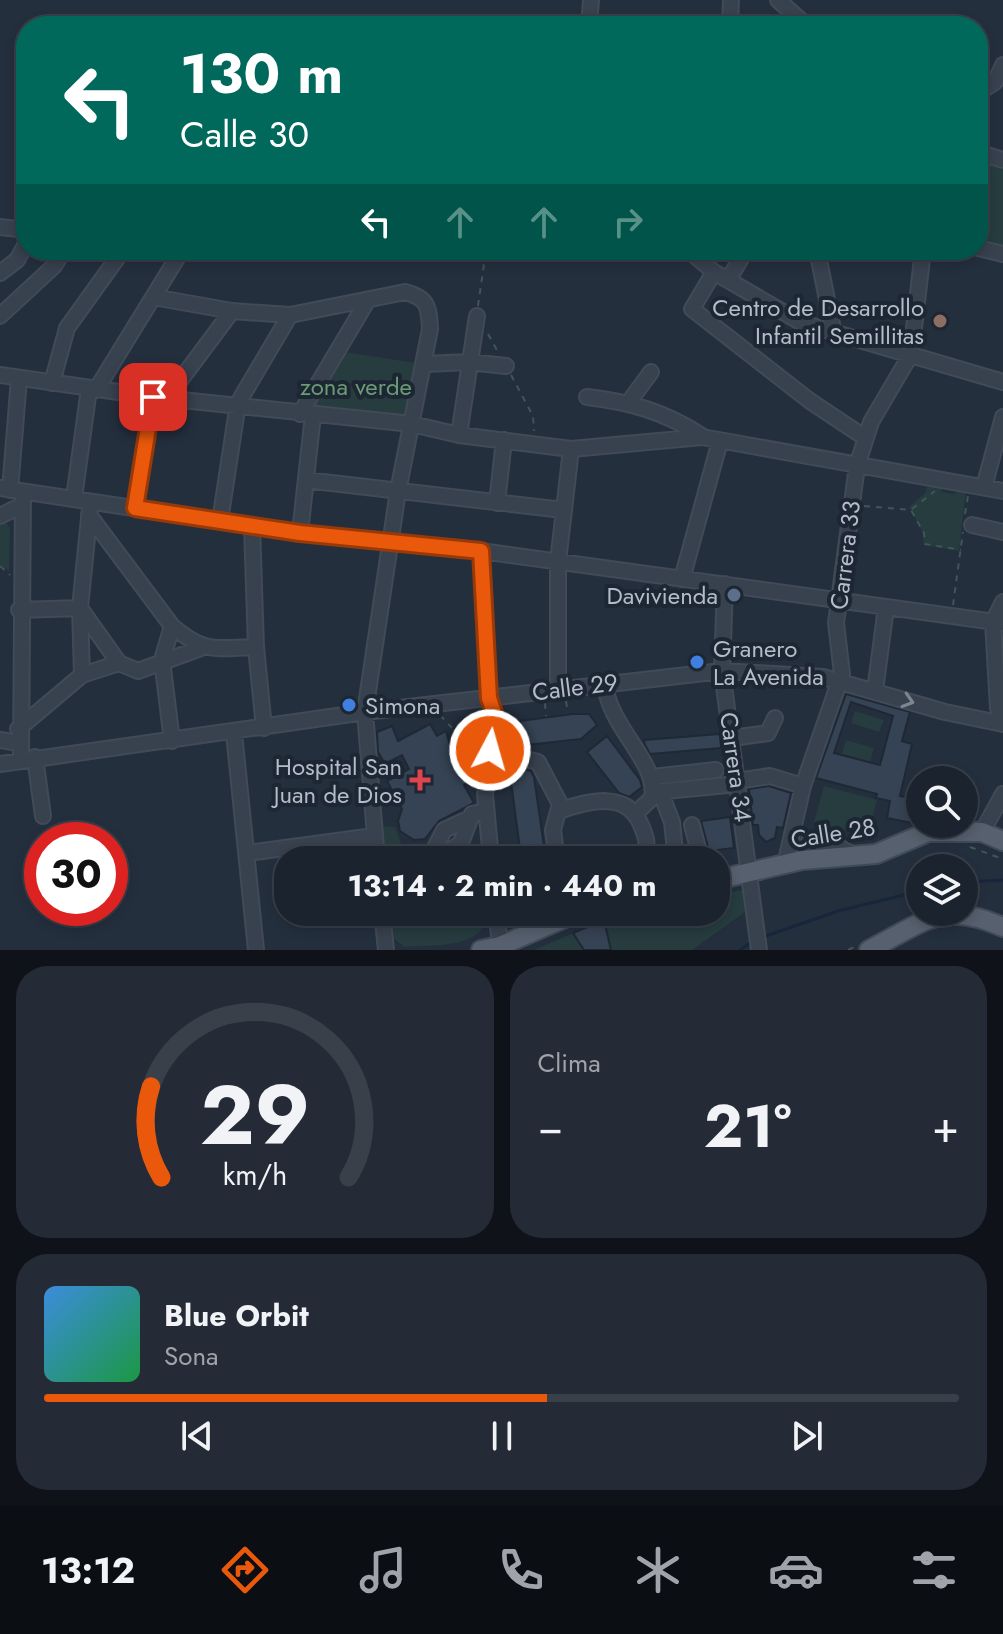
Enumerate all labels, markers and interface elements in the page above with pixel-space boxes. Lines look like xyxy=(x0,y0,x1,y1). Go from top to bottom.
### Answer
text: 130 m xyxy=(180,33,343,114)
icon: left xyxy=(48,48,152,152)
text: Calle 30 xyxy=(180,108,309,160)
icon: left xyxy=(354,200,398,244)
icon: ahead xyxy=(438,200,482,244)
icon: ahead xyxy=(522,200,566,244)
icon: right xyxy=(606,200,650,244)
place label: Centro de Desarrollo Infantil Semillitas xyxy=(712,290,924,353)
marker: Centro de Desarrollo Infantil Semillitas xyxy=(931,312,949,330)
pin xyxy=(119,363,187,431)
park label: zona verde xyxy=(300,369,412,404)
icon: arrive xyxy=(131,375,175,419)
street label: Carrera 33 xyxy=(821,498,869,612)
place label: Davivienda xyxy=(606,578,718,613)
marker: Davivienda xyxy=(725,586,743,604)
place label: Granero La Avenida xyxy=(713,631,824,694)
marker: Granero La Avenida xyxy=(688,653,706,671)
street label: Calle 29 xyxy=(530,664,620,710)
place label: Simona xyxy=(365,688,440,723)
one-way arrow xyxy=(901,692,915,708)
marker: Simona xyxy=(340,696,358,714)
position arrow xyxy=(448,708,532,792)
street label: Carrera 34 xyxy=(711,710,761,824)
place label: Hospital San Juan de Dios xyxy=(271,749,402,812)
map controls xyxy=(906,766,978,926)
button: search xyxy=(906,766,978,838)
marker: Hospital San Juan de Dios xyxy=(409,769,431,791)
street label: Calle 28 xyxy=(788,809,878,857)
speed limit sign: 30 xyxy=(24,822,128,926)
button: layers xyxy=(906,854,978,926)
text: 13:14 · 2 min · 440 m xyxy=(347,864,657,907)
text: Clima xyxy=(538,1044,601,1082)
text: 29 xyxy=(200,1055,310,1175)
text: 21° xyxy=(704,1083,792,1170)
text: − xyxy=(538,1095,563,1159)
text: + xyxy=(932,1095,959,1159)
text: km/h xyxy=(222,1154,287,1196)
text: Blue Orbit xyxy=(164,1294,309,1337)
text: Sona xyxy=(164,1337,219,1375)
icon: previous xyxy=(175,1414,219,1458)
icon: pause xyxy=(480,1414,524,1458)
icon: next xyxy=(785,1414,829,1458)
icon: directions xyxy=(217,1542,273,1598)
icon: music xyxy=(355,1542,411,1598)
icon: phone xyxy=(493,1542,549,1598)
icon: climate xyxy=(630,1542,686,1598)
icon: car xyxy=(768,1542,824,1598)
icon: filters xyxy=(906,1542,962,1598)
text: 13:12 xyxy=(41,1544,135,1596)

